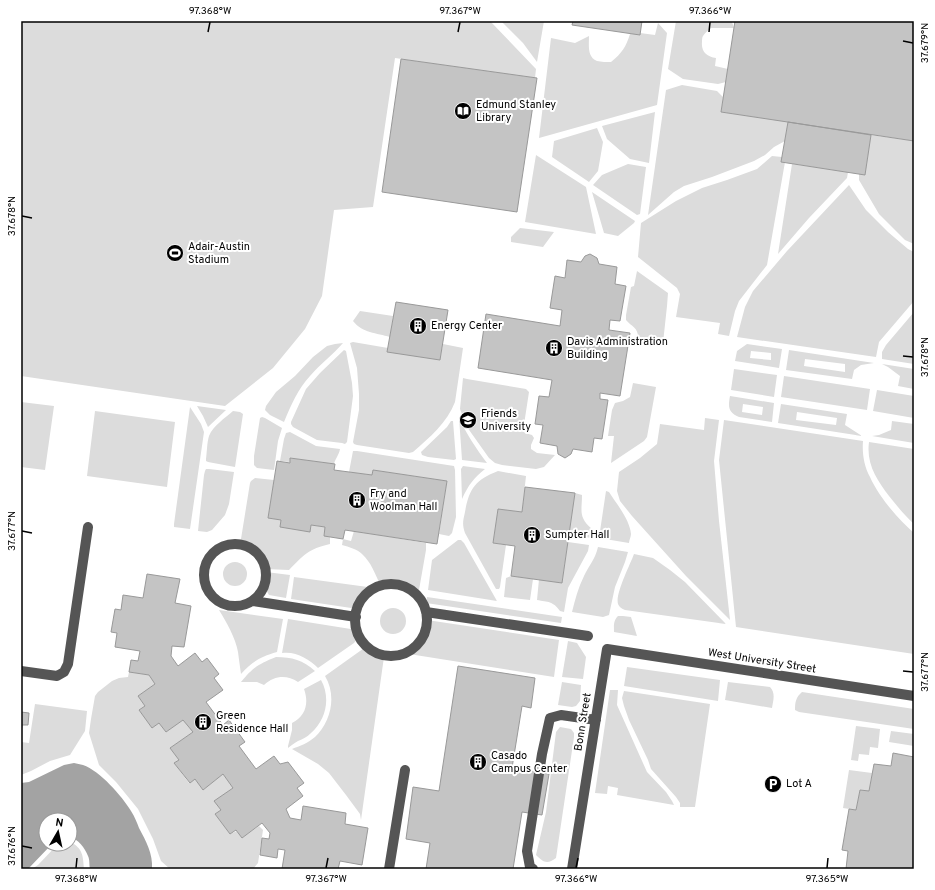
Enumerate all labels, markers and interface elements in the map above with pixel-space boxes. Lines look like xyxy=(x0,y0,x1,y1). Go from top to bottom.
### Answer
text: 97.368°W xyxy=(189,5,231,18)
text: 97.367°W xyxy=(439,5,481,18)
text: 97.366°W xyxy=(689,5,731,18)
text: 37.679°N xyxy=(919,23,932,63)
place label: Edmund Stanley Library xyxy=(476,98,556,125)
library icon: Edmund Stanley Library xyxy=(453,101,473,121)
text: 37.678°N xyxy=(6,196,19,236)
place label: Adair-Austin Stadium xyxy=(188,240,250,267)
sports icon: Adair-Austin Stadium xyxy=(165,243,185,263)
building icon: Energy Center xyxy=(408,316,428,336)
place label: Energy Center xyxy=(431,319,503,333)
place label: Davis Administration Building xyxy=(567,335,668,362)
text: 37.678°N xyxy=(919,337,932,377)
building icon: Davis Administration Building xyxy=(544,338,564,358)
place label: Friends University xyxy=(481,407,531,434)
school or university icon: Friends University xyxy=(458,410,478,430)
place label: Fry and Woolman Hall xyxy=(370,487,437,514)
building icon: Fry and Woolman Hall xyxy=(347,490,367,510)
text: 37.677°N xyxy=(6,511,19,551)
building icon: Sumpter Hall xyxy=(522,525,542,545)
place label: Sumpter Hall xyxy=(545,528,609,542)
street label: West University Street xyxy=(707,646,817,676)
text: 37.677°N xyxy=(919,652,932,692)
street label: Bonn Street xyxy=(571,692,595,752)
place label: Green Residence Hall xyxy=(216,709,288,736)
building icon: Green Residence Hall xyxy=(193,712,213,732)
place label: Casado Campus Center xyxy=(491,749,568,776)
building icon: Casado Campus Center xyxy=(468,752,488,772)
parking icon: Lot A xyxy=(763,774,783,794)
place label: Lot A xyxy=(786,777,812,791)
north arrow xyxy=(38,812,78,852)
text: N xyxy=(54,816,64,831)
text: 37.676°N xyxy=(6,826,19,866)
text: 97.368°W xyxy=(55,873,97,886)
text: 97.367°W xyxy=(305,873,347,886)
text: 97.366°W xyxy=(555,873,597,886)
text: 97.365°W xyxy=(806,873,848,886)

